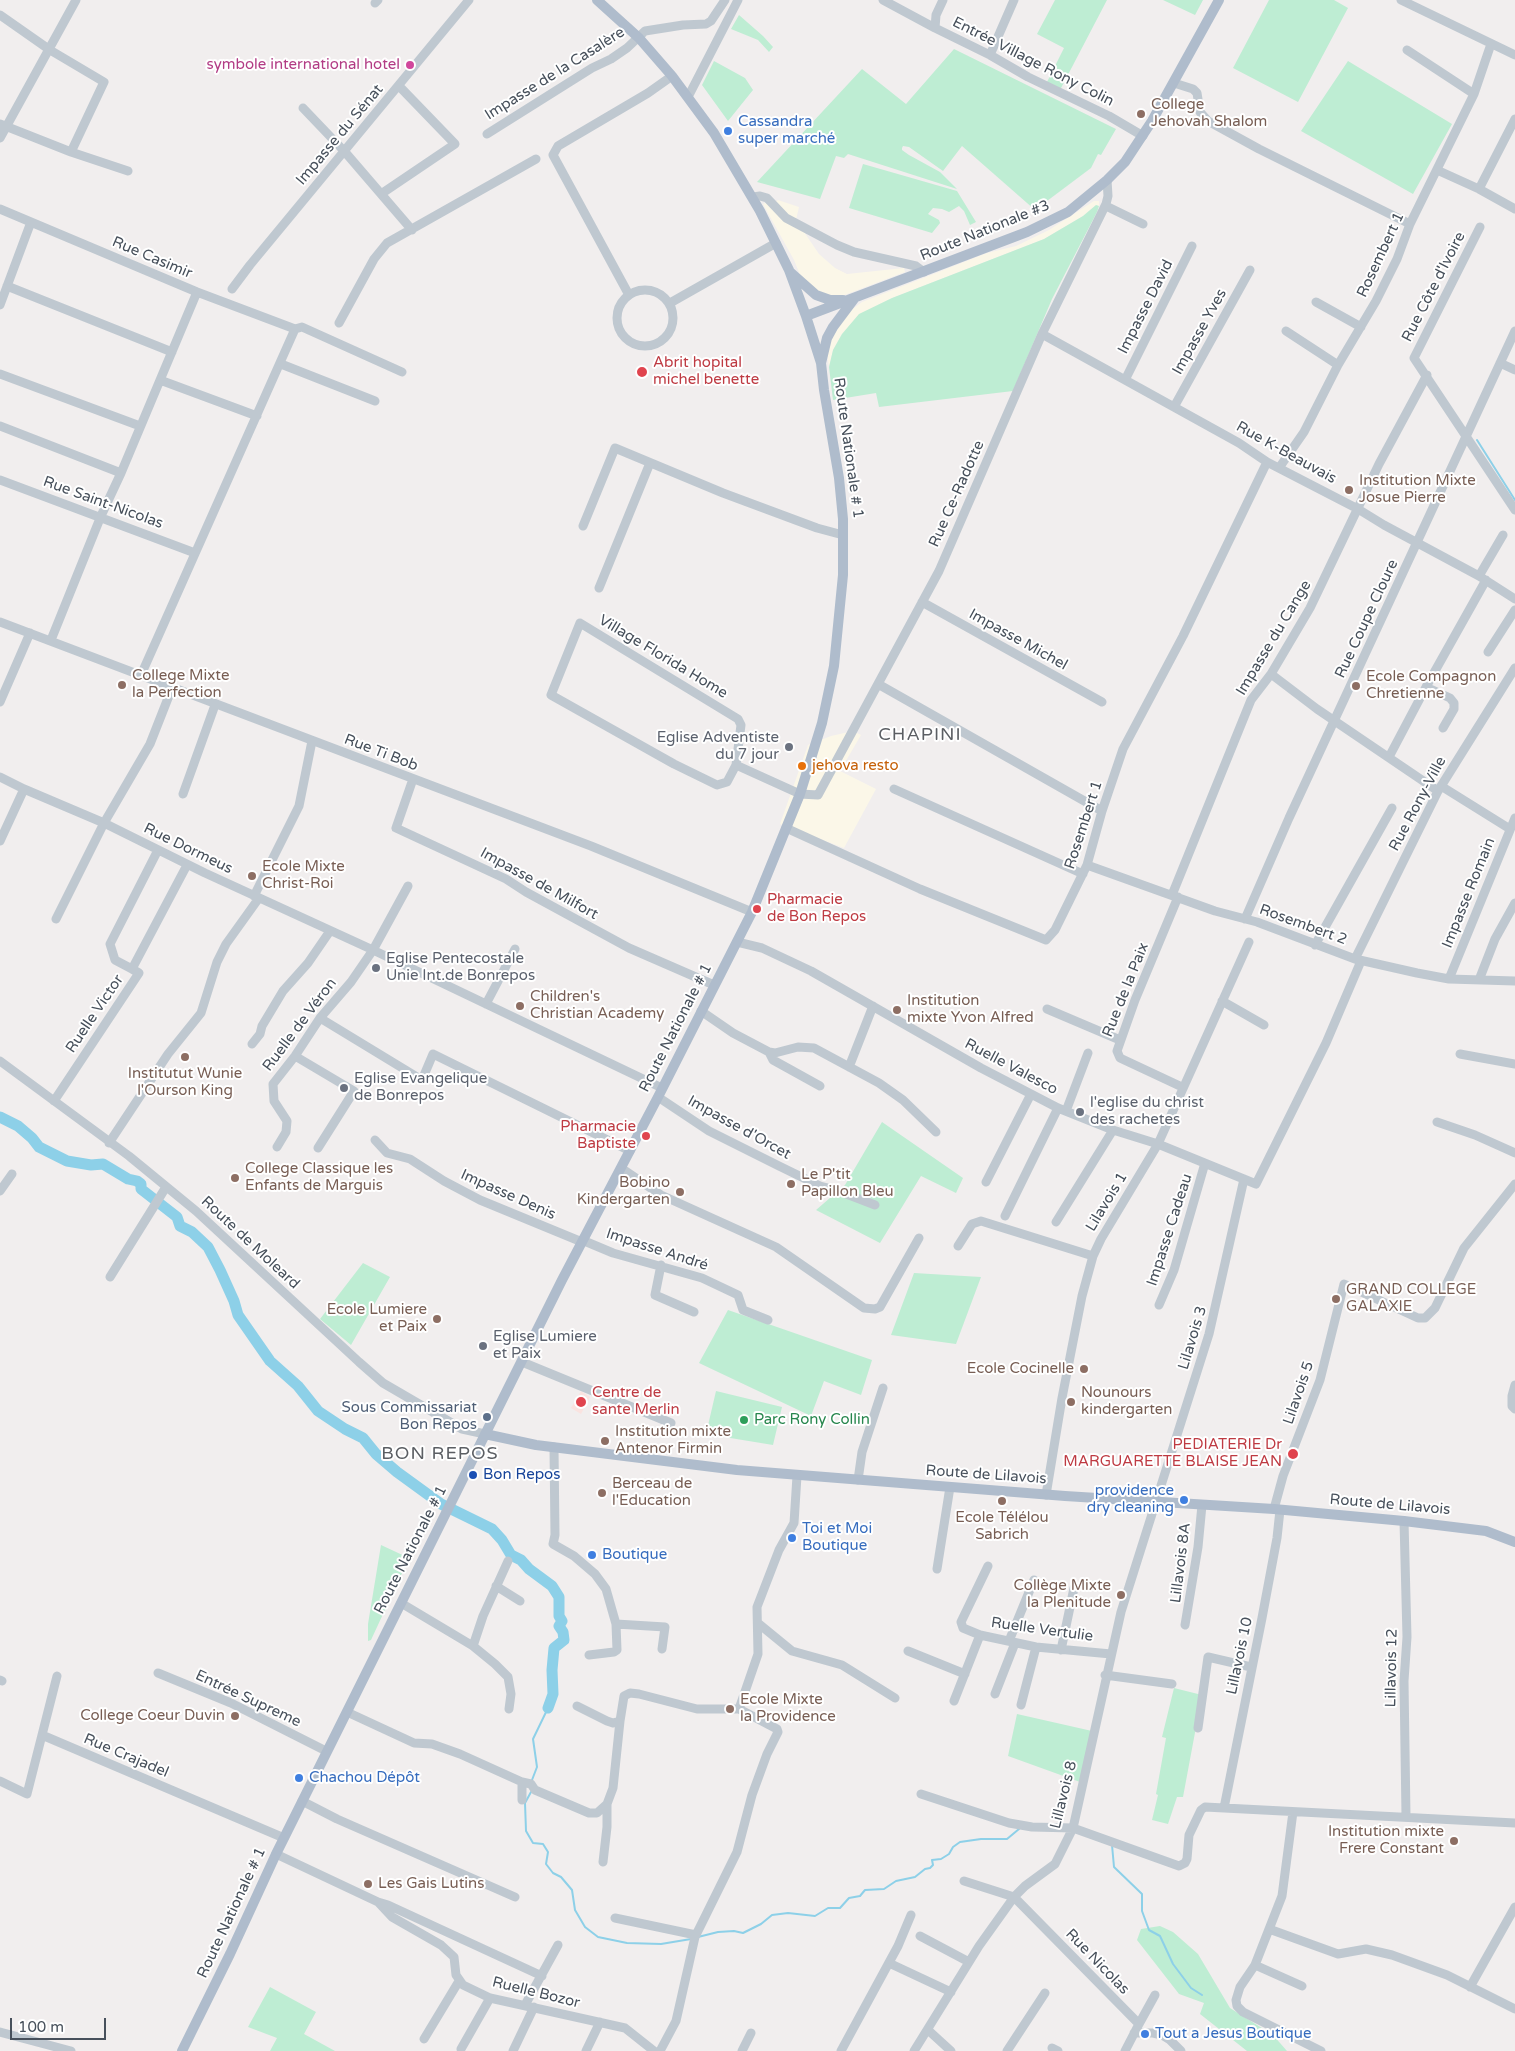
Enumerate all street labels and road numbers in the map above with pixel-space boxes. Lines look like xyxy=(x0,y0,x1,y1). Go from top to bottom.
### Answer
street label: Entrée Village Rony Colin xyxy=(949,13,1117,111)
street label: Impasse de la Casalère xyxy=(482,24,628,124)
street label: Impasse du Sénat xyxy=(293,81,387,189)
street label: Route Nationale #3 xyxy=(918,197,1052,265)
street label: Rosembert 1 xyxy=(1353,210,1409,300)
street label: Rue Côte d'Ivoire xyxy=(1398,229,1470,345)
street label: Rue Casimir xyxy=(109,233,195,283)
street label: Impasse David xyxy=(1115,257,1177,357)
street label: Impasse Yves xyxy=(1169,286,1231,378)
street label: Route Nationale # 1 xyxy=(829,376,867,520)
street label: Rue K-Beauvais xyxy=(1233,418,1339,488)
street label: Rue Ce-Radotte xyxy=(925,438,989,550)
street label: Rue Saint-Nicolas xyxy=(41,473,165,533)
street label: Rue Coupe Cloure xyxy=(1332,557,1402,681)
street label: Impasse du Cange xyxy=(1233,577,1315,699)
street label: Impasse Michel xyxy=(966,605,1070,675)
street label: Village Florida Home xyxy=(595,611,731,703)
street label: Rue Ti Bob xyxy=(341,731,421,775)
street label: Rue Rony-Ville xyxy=(1386,754,1450,854)
street label: Rosembert 1 xyxy=(1061,778,1107,872)
street label: Rue Dormeus xyxy=(141,820,235,878)
street label: Impasse Romain xyxy=(1439,835,1499,951)
street label: Impasse de Milfort xyxy=(477,844,601,924)
street label: Rosembert 2 xyxy=(1257,901,1349,949)
street label: Rue de la Paix xyxy=(1099,940,1153,1040)
street label: Route Nationale # 1 xyxy=(636,961,716,1095)
street label: Ruelle Victor xyxy=(62,971,128,1057)
street label: Ruelle de Véron xyxy=(259,975,341,1075)
street label: Ruelle Valesco xyxy=(961,1035,1061,1099)
street label: Impasse d'Orcet xyxy=(684,1092,794,1164)
street label: Impasse Denis xyxy=(458,1166,558,1224)
street label: Lilavois 1 xyxy=(1082,1169,1132,1235)
street label: Impasse Cadeau xyxy=(1143,1172,1197,1288)
street label: Route de Moleard xyxy=(197,1193,303,1293)
street label: Impasse André xyxy=(604,1225,710,1275)
street label: Lilavois 3 xyxy=(1175,1304,1211,1372)
street label: Lilavois 5 xyxy=(1280,1359,1318,1427)
street label: Route de Lilavois xyxy=(925,1462,1047,1488)
street label: Route Nationale # 1 xyxy=(371,1483,451,1617)
street label: Route de Lilavois xyxy=(1329,1491,1451,1519)
street label: Lillavois 8A xyxy=(1167,1522,1195,1604)
street label: Ruelle Vertulie xyxy=(990,1614,1094,1646)
street label: Lillavois 10 xyxy=(1223,1616,1257,1696)
street label: Lillavois 12 xyxy=(1382,1628,1402,1708)
street label: Entrée Supreme xyxy=(192,1667,304,1731)
street label: Rue Crajadel xyxy=(81,1730,171,1782)
street label: Lillavois 8 xyxy=(1047,1759,1081,1831)
street label: Route Nationale # 1 xyxy=(194,1845,270,1981)
street label: Rue Nicolas xyxy=(1061,1925,1133,1999)
street label: Ruelle Bozor xyxy=(490,1973,582,2013)

